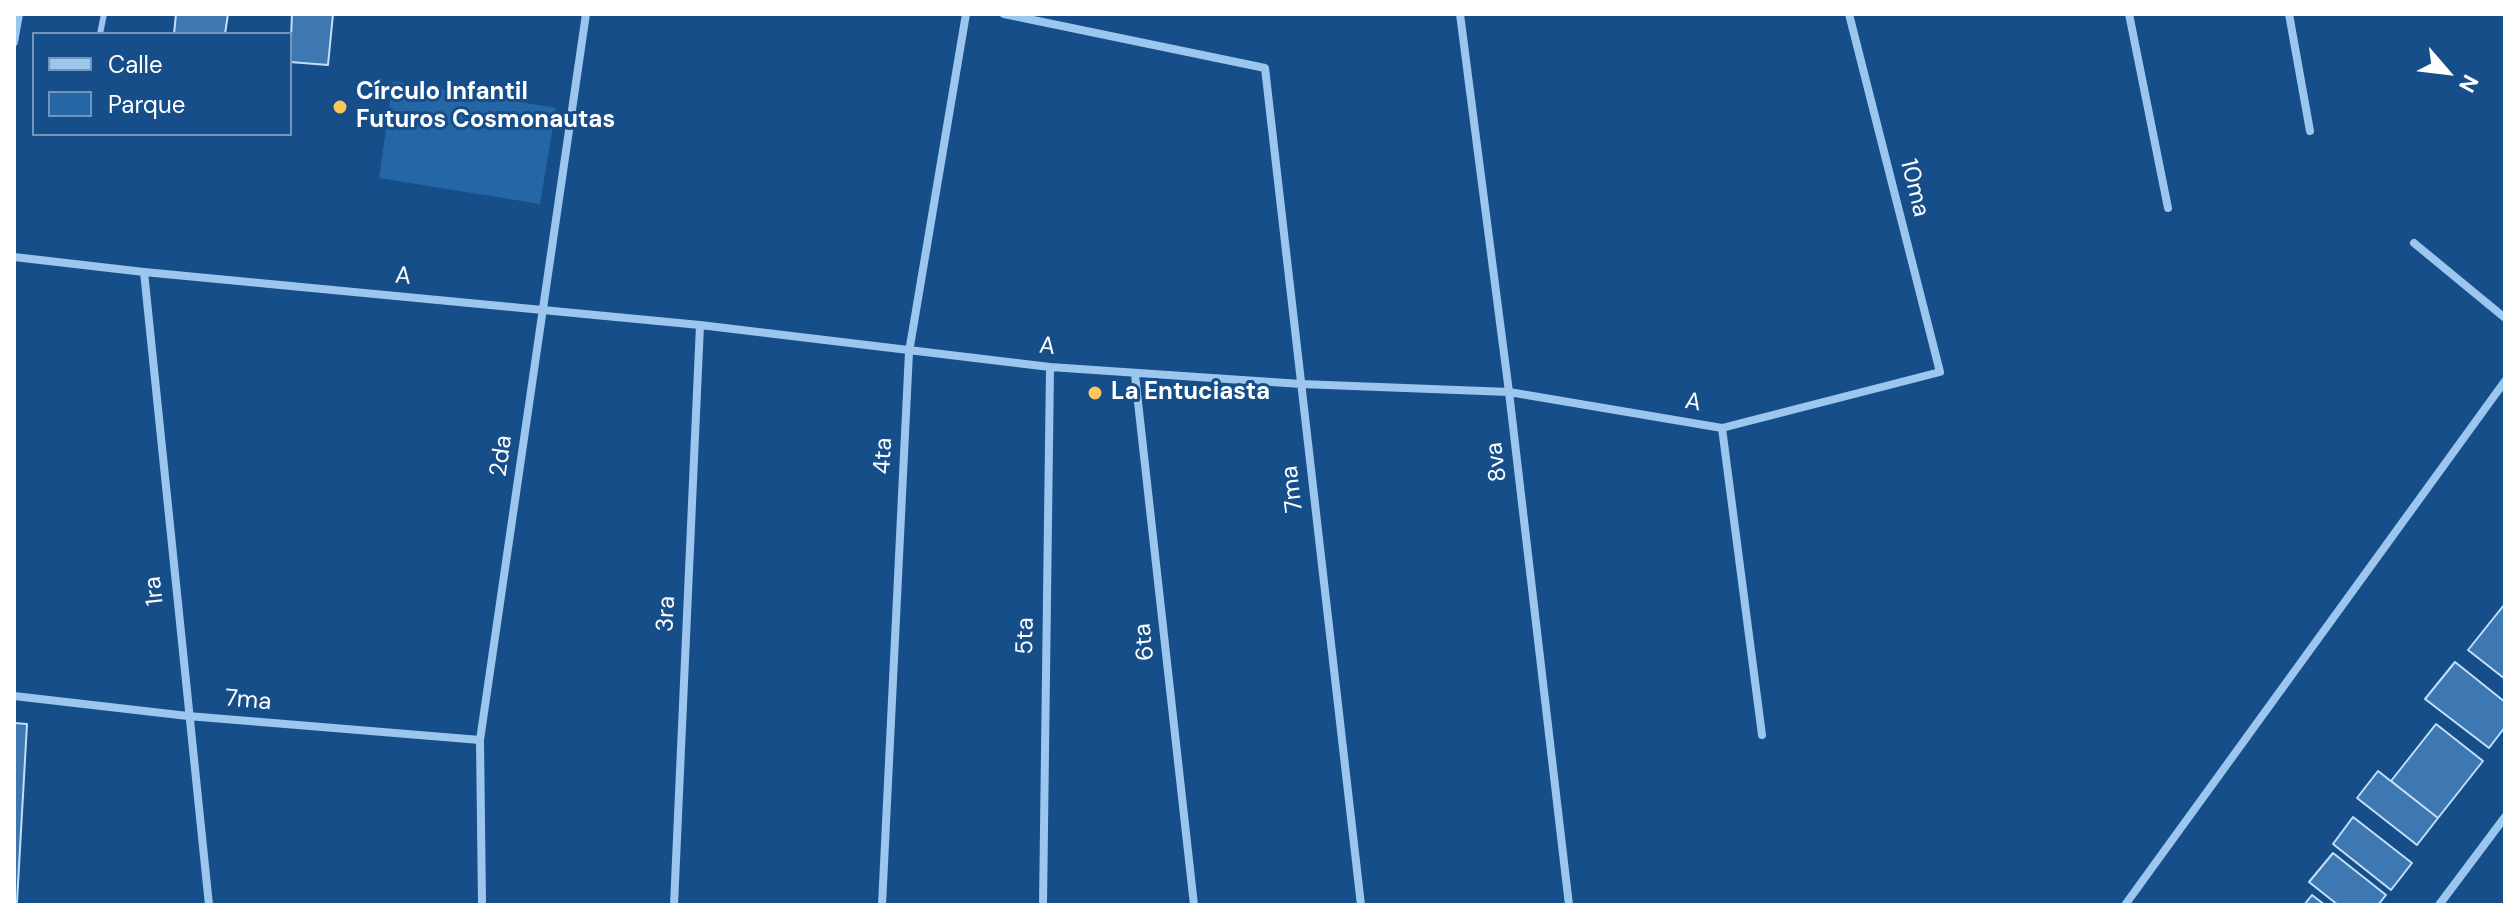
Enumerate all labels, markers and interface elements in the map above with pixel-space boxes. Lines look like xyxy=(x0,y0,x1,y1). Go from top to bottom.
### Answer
legend xyxy=(32,32,292,136)
north arrow xyxy=(2407,32,2487,112)
text: Calle xyxy=(108,49,163,80)
text: N xyxy=(2452,70,2485,97)
place label: Círculo Infantil Futuros Cosmonautas xyxy=(356,79,615,135)
text: Parque xyxy=(108,89,185,120)
marker: Círculo Infantil Futuros Cosmonautas xyxy=(331,98,349,116)
street label: 10ma xyxy=(1893,156,1935,220)
street label: A xyxy=(394,262,412,292)
street label: A xyxy=(1038,332,1056,362)
place label: La Entuciasta xyxy=(1111,379,1270,407)
marker: La Entuciasta xyxy=(1086,384,1104,402)
street label: A xyxy=(1683,387,1703,419)
street label: 2da xyxy=(485,433,519,479)
street label: 4ta xyxy=(869,437,899,475)
street label: 8va xyxy=(1480,441,1514,483)
street label: 7ma xyxy=(1276,464,1310,514)
street label: 1ra xyxy=(139,575,171,607)
street label: 3ra xyxy=(652,595,682,633)
street label: 5ta xyxy=(1011,617,1041,655)
street label: 6ta xyxy=(1129,622,1161,662)
street label: 7ma xyxy=(224,685,272,717)

